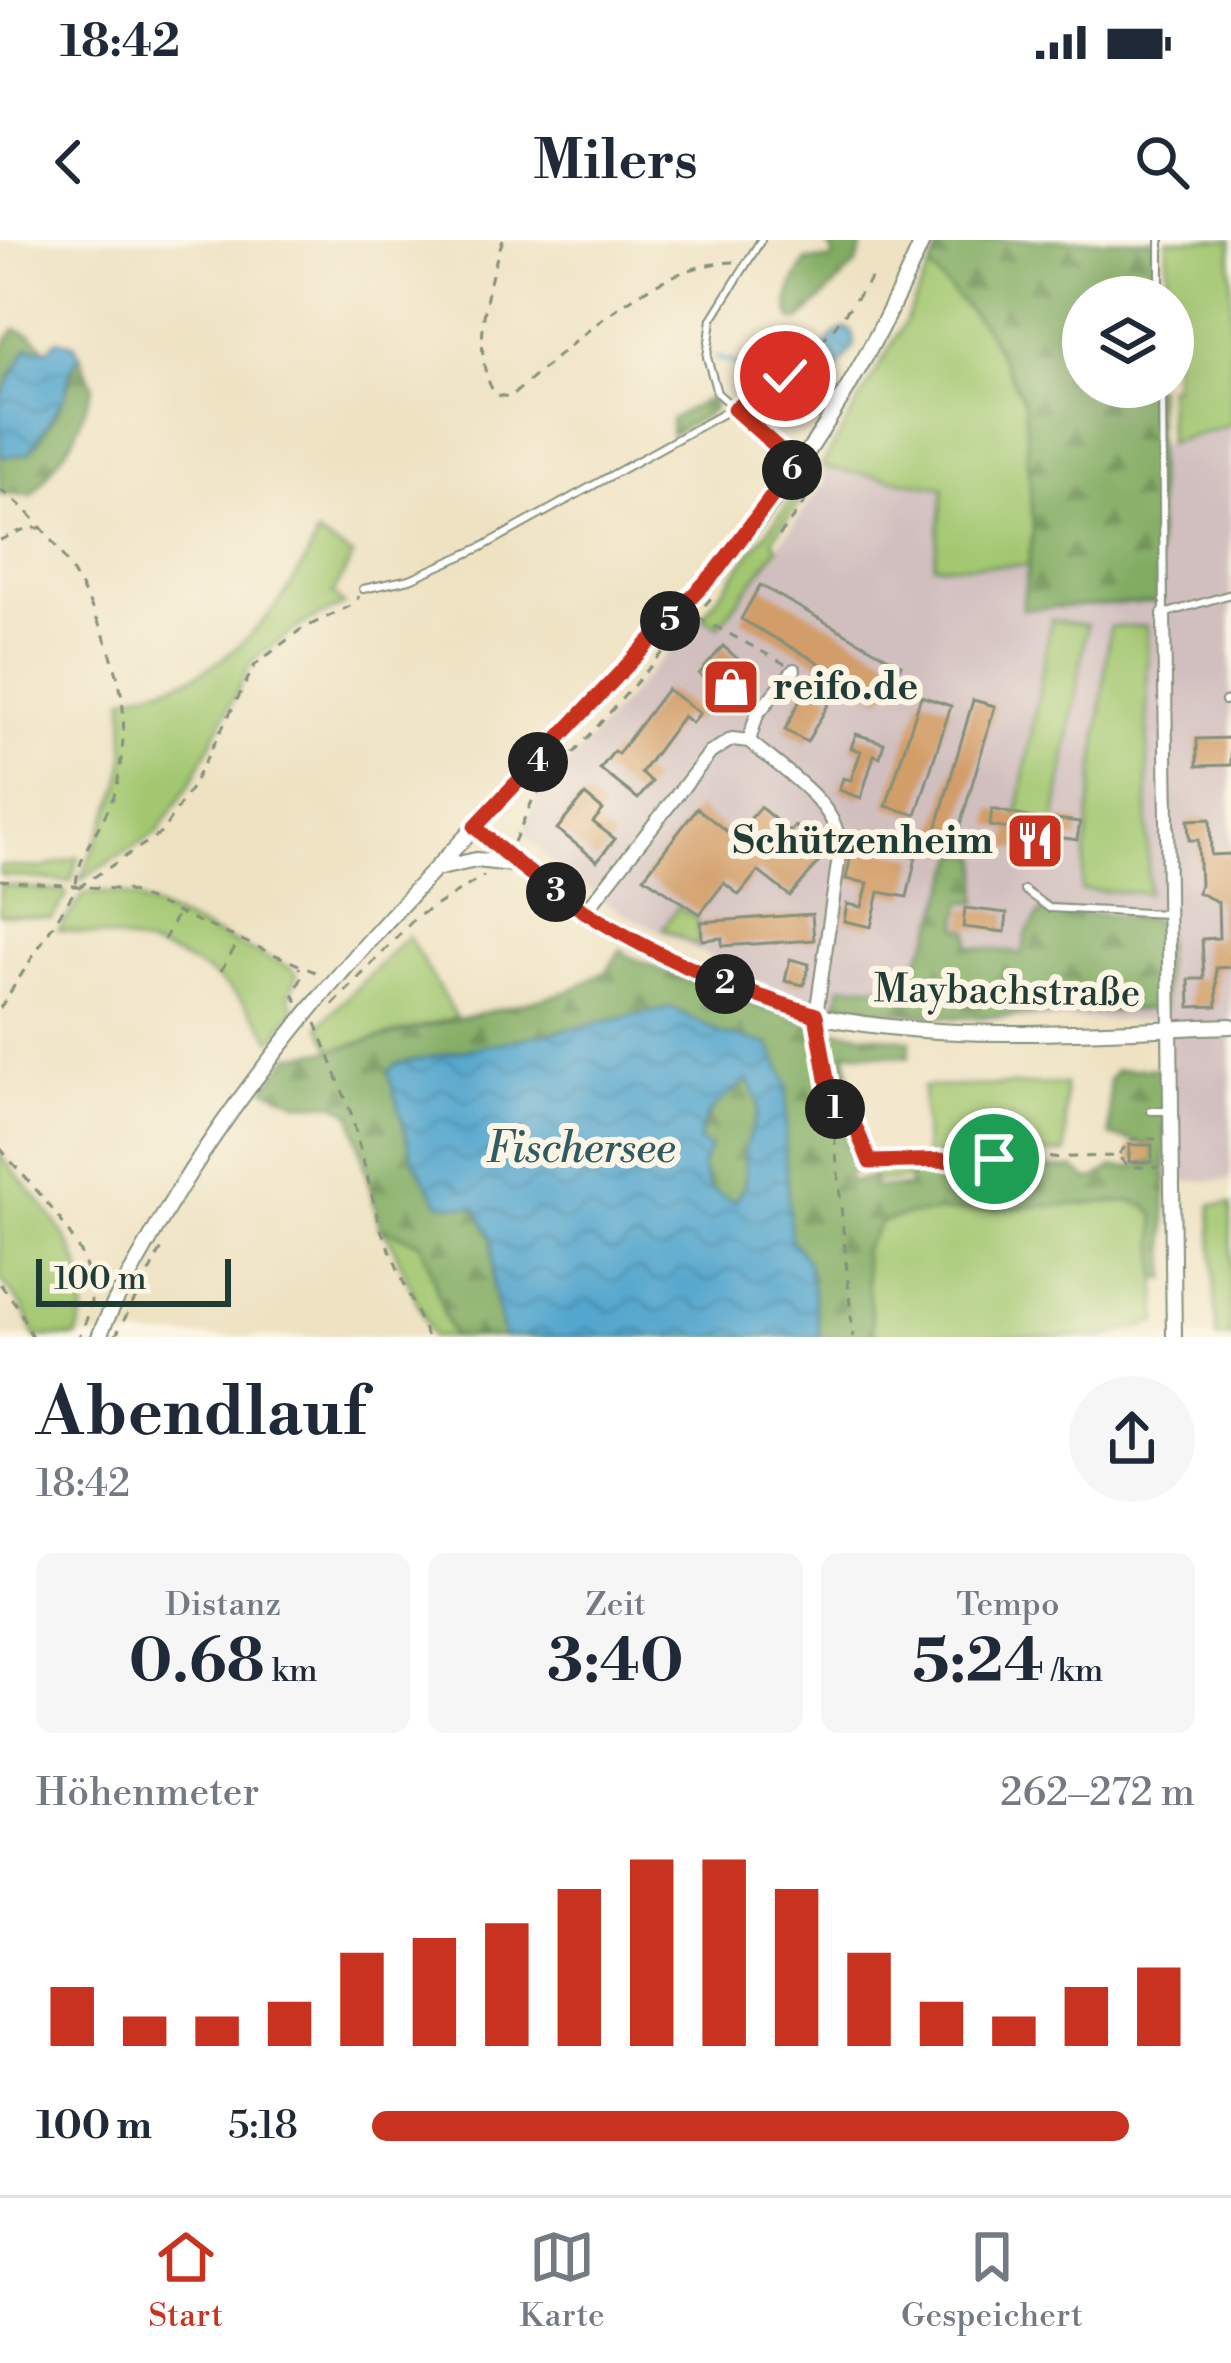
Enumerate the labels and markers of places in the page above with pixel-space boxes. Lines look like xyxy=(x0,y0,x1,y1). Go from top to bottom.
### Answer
pin xyxy=(734,325,836,427)
pin: 6 xyxy=(762,440,822,500)
pin: 5 xyxy=(640,591,700,651)
shop icon: reifo.de xyxy=(700,656,762,718)
place label: reifo.de xyxy=(773,663,918,712)
pin: 4 xyxy=(508,732,568,792)
restaurant icon: Schützenheim xyxy=(1004,810,1066,872)
place label: Schützenheim xyxy=(733,817,993,866)
pin: 3 xyxy=(526,862,586,922)
pin: 2 xyxy=(695,954,755,1014)
pin: 1 xyxy=(805,1079,865,1139)
pin xyxy=(943,1108,1045,1210)

